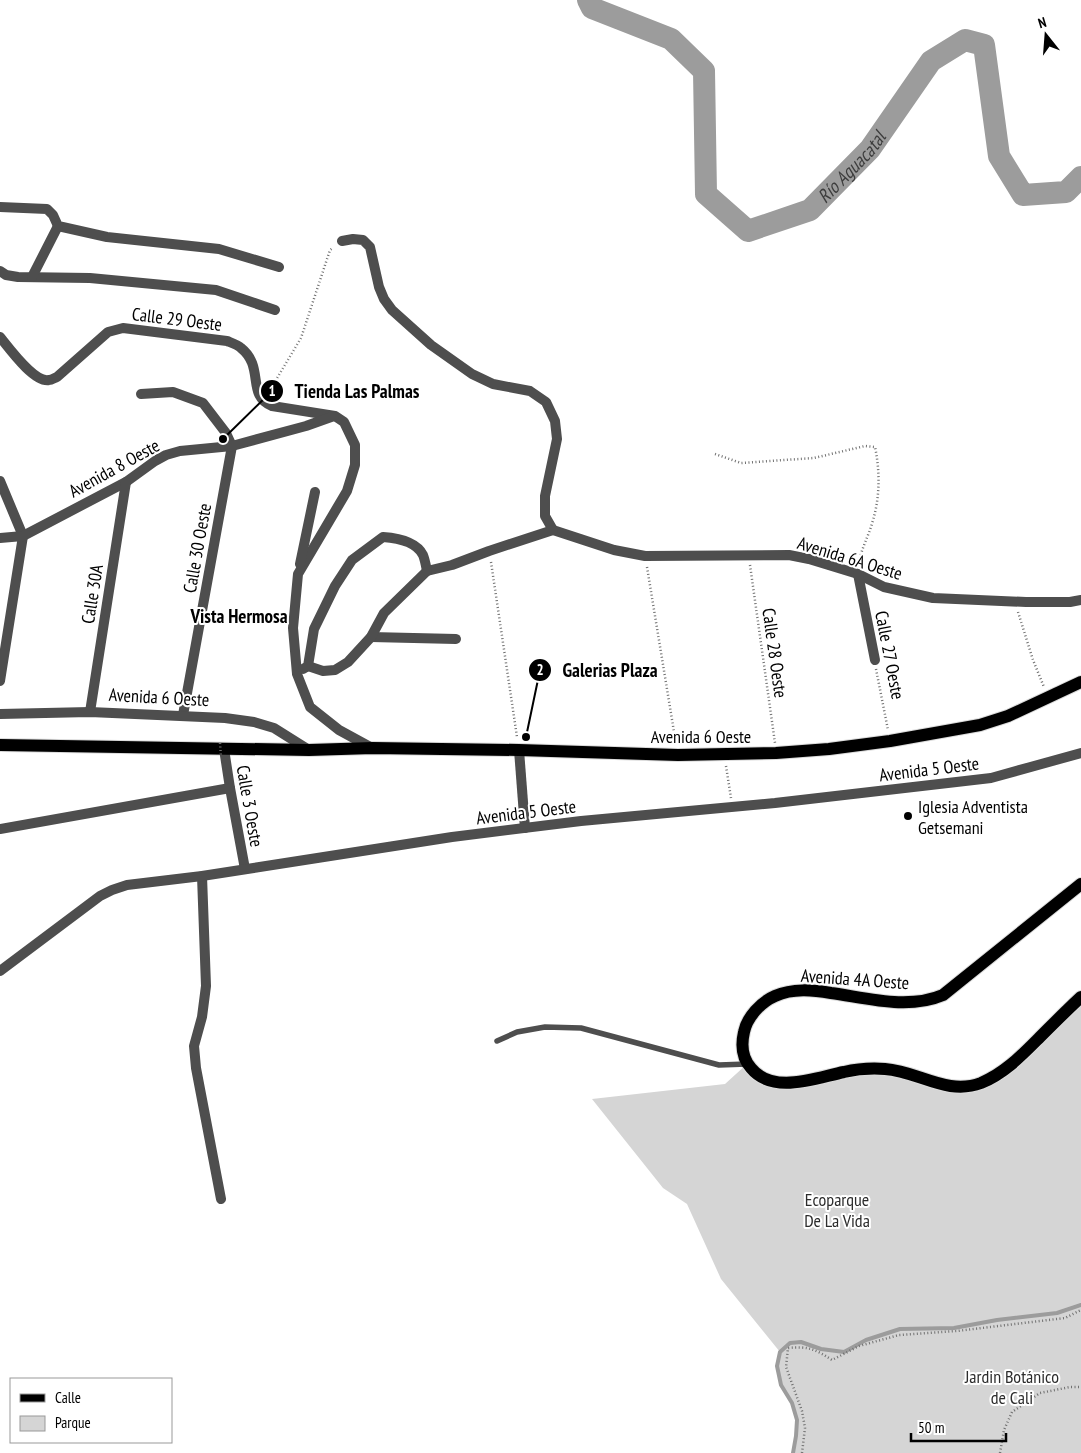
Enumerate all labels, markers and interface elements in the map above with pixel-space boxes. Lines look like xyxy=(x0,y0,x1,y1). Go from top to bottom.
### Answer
north arrow xyxy=(1021,10,1071,60)
text: N xyxy=(1036,13,1048,32)
water label: Río Aguacatal xyxy=(812,125,892,208)
street label: Calle 29 Oeste xyxy=(131,302,223,336)
callout: Tienda Las Palmas xyxy=(260,374,429,408)
text: Tienda Las Palmas xyxy=(295,379,420,403)
text: 1 xyxy=(268,381,276,400)
street label: Avenida 8 Oeste xyxy=(64,434,164,502)
street label: Calle 30 Oeste xyxy=(178,501,216,595)
street label: Avenida 6A Oeste xyxy=(795,531,905,585)
street label: Calle 30A xyxy=(76,562,108,625)
district label: Vista Hermosa xyxy=(189,604,288,628)
street label: Calle 28 Oeste xyxy=(757,607,793,699)
street label: Calle 27 Oeste xyxy=(870,609,910,701)
callout: Galerias Plaza xyxy=(527,653,667,687)
text: Galerias Plaza xyxy=(563,658,658,682)
text: 2 xyxy=(536,660,544,679)
street label: Avenida 6 Oeste xyxy=(108,683,210,711)
street label: Avenida 6 Oeste xyxy=(651,725,751,748)
street label: Avenida 5 Oeste xyxy=(878,751,980,787)
street label: Calle 3 Oeste xyxy=(232,763,268,849)
street label: Avenida 5 Oeste xyxy=(475,794,577,830)
place label: Iglesia Adventista Getsemani xyxy=(918,795,1028,839)
marker: Iglesia Adventista Getsemani xyxy=(902,810,914,822)
street label: Avenida 4A Oeste xyxy=(800,964,910,994)
park label: Ecoparque De La Vida xyxy=(804,1188,870,1232)
park label: Jardin Botánico de Cali xyxy=(964,1365,1059,1409)
legend xyxy=(10,1378,172,1443)
text: Calle xyxy=(55,1388,81,1407)
scale bar xyxy=(911,1410,1006,1442)
text: Parque xyxy=(55,1413,91,1432)
text: 50 m xyxy=(918,1418,944,1437)

